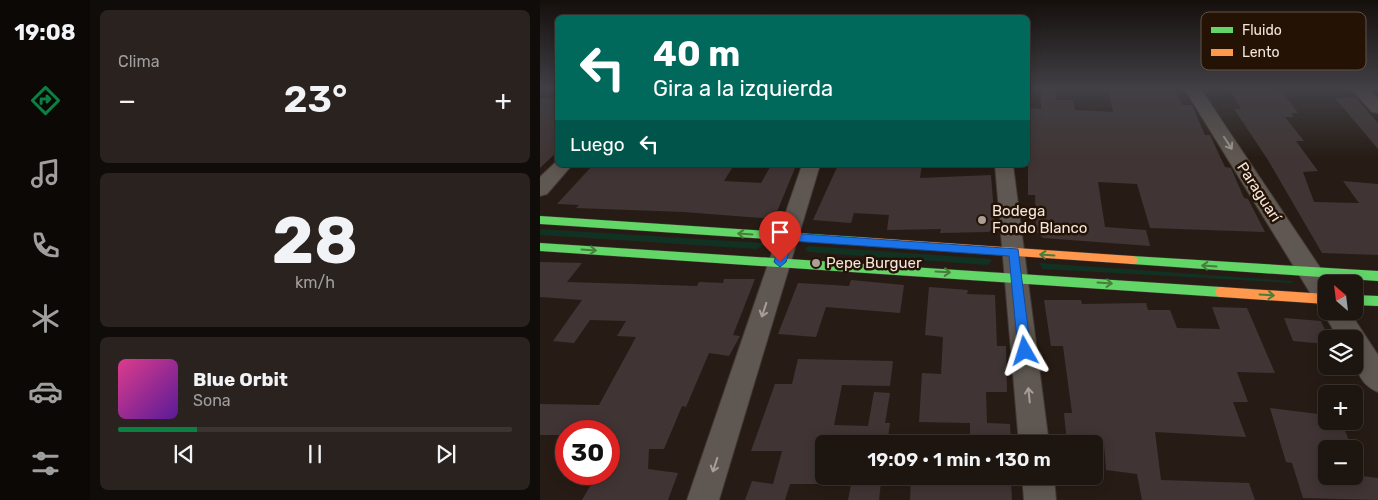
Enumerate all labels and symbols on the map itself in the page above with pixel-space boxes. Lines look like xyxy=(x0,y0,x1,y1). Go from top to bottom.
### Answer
legend xyxy=(1201,12,1366,70)
text: Fluido xyxy=(1242,22,1282,39)
text: Lento xyxy=(1242,44,1279,61)
one-way arrow xyxy=(1223,136,1233,150)
street label: Paraguarí xyxy=(1233,159,1286,226)
place label: Bodega Fondo Blanco xyxy=(992,202,1087,237)
pin xyxy=(759,211,801,262)
marker: Bodega Fondo Blanco xyxy=(976,214,988,226)
one-way arrow xyxy=(738,230,754,239)
one-way arrow xyxy=(580,245,596,254)
one-way arrow xyxy=(1039,250,1055,259)
place label: Pepe Burguer xyxy=(826,254,922,272)
marker: Pepe Burguer xyxy=(810,257,822,269)
one-way arrow xyxy=(1202,261,1218,270)
one-way arrow xyxy=(935,268,951,277)
north arrow xyxy=(1318,275,1362,320)
one-way arrow xyxy=(1097,278,1113,288)
one-way arrow xyxy=(1259,290,1275,299)
one-way arrow xyxy=(759,302,769,318)
position arrow xyxy=(998,324,1050,376)
one-way arrow xyxy=(1024,388,1034,404)
speed limit sign: 30 xyxy=(555,420,620,485)
one-way arrow xyxy=(709,457,719,473)

